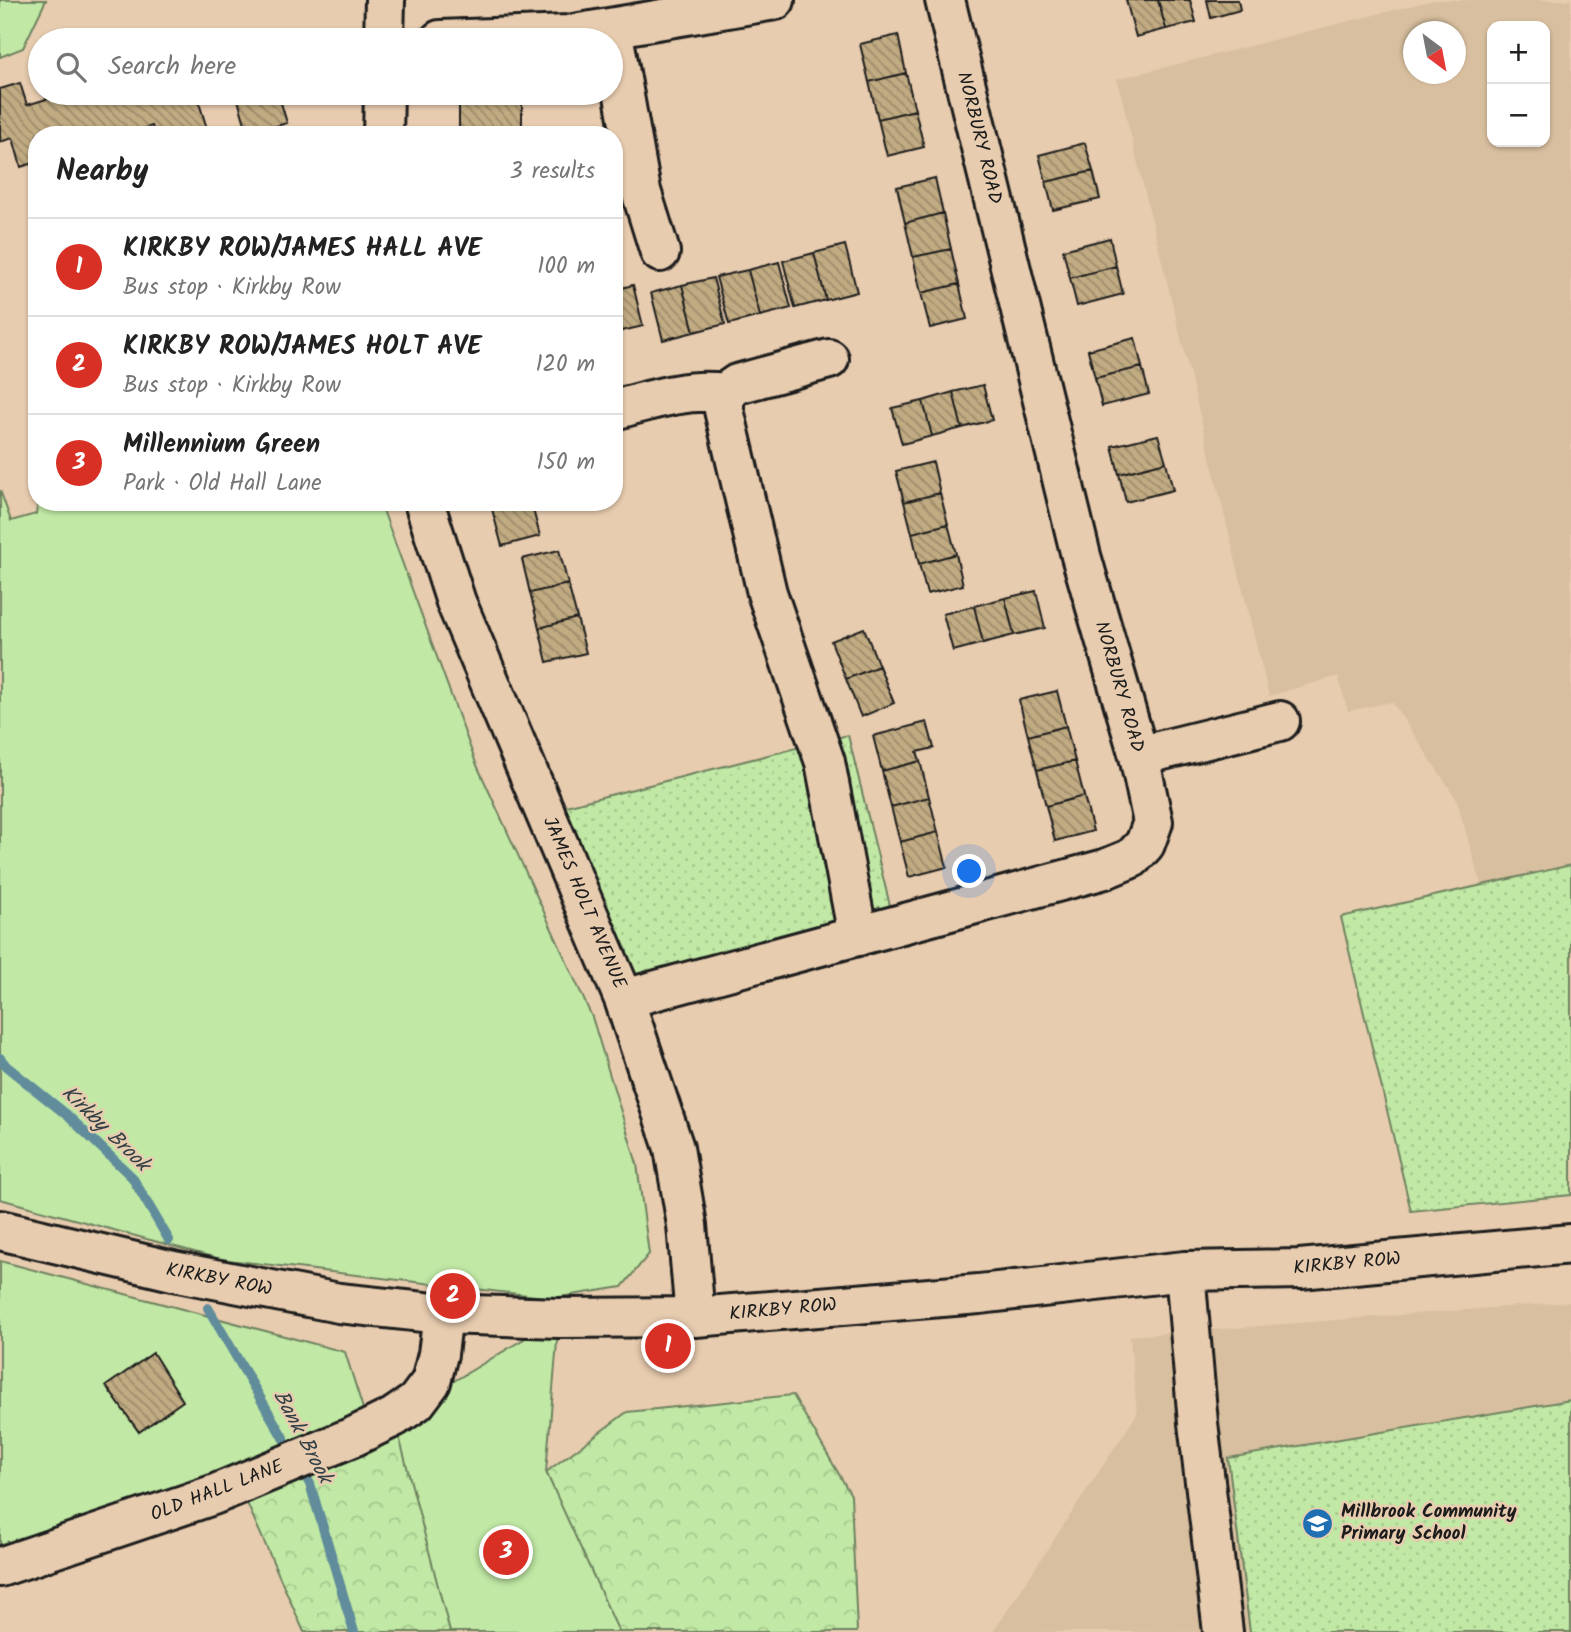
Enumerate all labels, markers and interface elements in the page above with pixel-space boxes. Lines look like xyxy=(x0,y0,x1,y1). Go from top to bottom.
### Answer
north arrow xyxy=(1403,21,1466,84)
map controls xyxy=(1487,21,1550,147)
button: + xyxy=(1487,21,1550,84)
search box xyxy=(28,28,623,105)
text: Search here xyxy=(108,46,236,88)
icon: search xyxy=(52,48,90,86)
street label: NORBURY ROAD xyxy=(948,69,1010,207)
button: − xyxy=(1487,84,1550,147)
text: Nearby xyxy=(56,148,148,196)
text: 3 results xyxy=(509,154,595,190)
text: KIRKBY ROW/JAMES HALL AVE xyxy=(123,228,482,270)
text: 1 xyxy=(76,249,82,285)
text: 100 m xyxy=(537,249,595,285)
text: Bus stop · Kirkby Row xyxy=(123,270,341,306)
text: KIRKBY ROW/JAMES HOLT AVE xyxy=(123,326,482,368)
text: 2 xyxy=(72,347,86,383)
text: 120 m xyxy=(535,347,595,383)
text: Bus stop · Kirkby Row xyxy=(123,368,341,404)
text: Millennium Green xyxy=(123,424,320,466)
text: 3 xyxy=(73,445,85,481)
text: 150 m xyxy=(536,445,595,481)
text: Park · Old Hall Lane xyxy=(123,466,322,502)
street label: NORBURY ROAD xyxy=(1086,618,1152,756)
street label: JAMES HOLT AVENUE xyxy=(534,812,634,995)
your location xyxy=(952,854,986,888)
water label: Kirkby Brook xyxy=(53,1078,159,1182)
street label: KIRKBY ROW xyxy=(1292,1244,1402,1284)
street label: KIRKBY ROW xyxy=(163,1255,275,1305)
pin: 2 xyxy=(430,1270,476,1322)
street label: KIRKBY ROW xyxy=(728,1290,838,1330)
pin: 1 xyxy=(645,1320,691,1372)
water label: Bank Brook xyxy=(264,1384,342,1493)
street label: OLD HALL LANE xyxy=(146,1452,289,1530)
place label: Millbrook Community Primary School xyxy=(1341,1497,1517,1549)
school or university icon: Millbrook Community Primary School xyxy=(1301,1506,1335,1540)
pin: 3 xyxy=(483,1526,529,1578)

